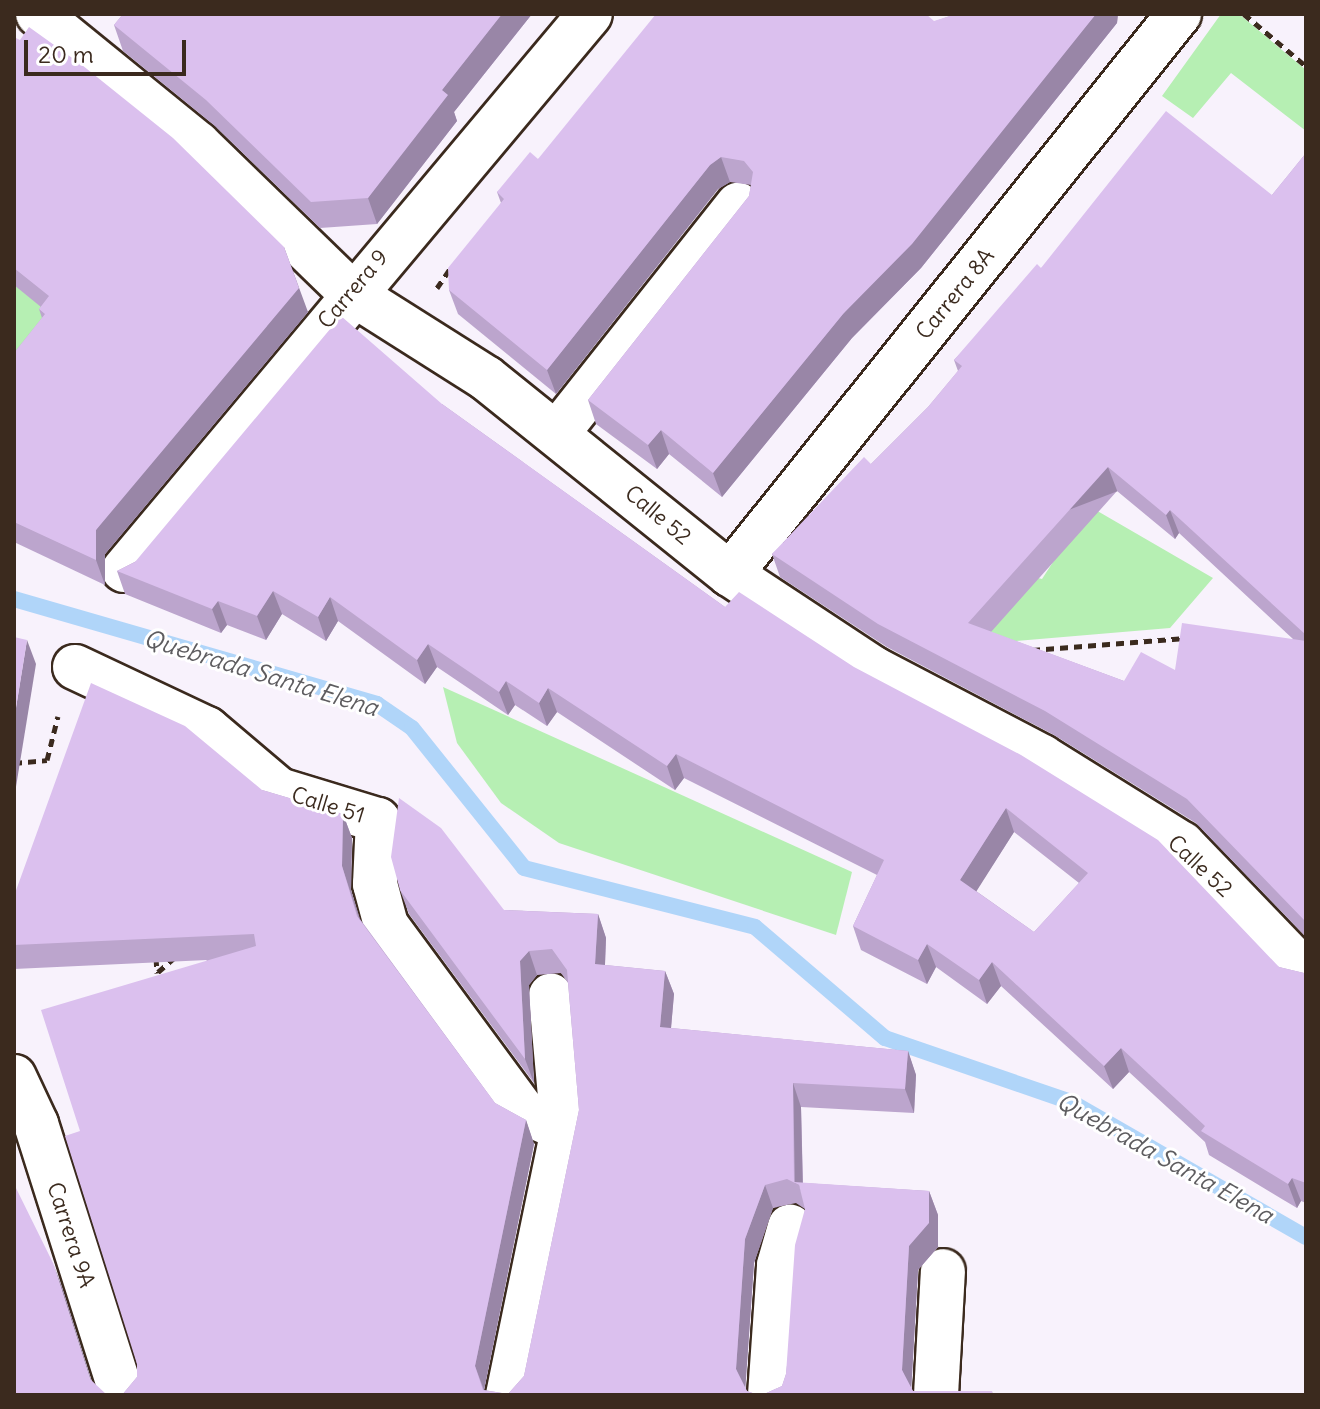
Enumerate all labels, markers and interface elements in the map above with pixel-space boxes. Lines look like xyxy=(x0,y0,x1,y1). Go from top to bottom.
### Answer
scale bar xyxy=(28,24,190,74)
text: 20 m xyxy=(38,39,94,69)
street label: Carrera 8A xyxy=(910,243,1000,345)
street label: Carrera 9 xyxy=(312,244,394,334)
street label: Calle 52 xyxy=(619,480,697,550)
water label: Quebrada Santa Elena xyxy=(141,624,381,722)
street label: Calle 51 xyxy=(288,781,368,829)
street label: Calle 52 xyxy=(1162,830,1238,902)
water label: Quebrada Santa Elena xyxy=(1052,1086,1278,1230)
street label: Carrera 9A xyxy=(42,1179,100,1291)

